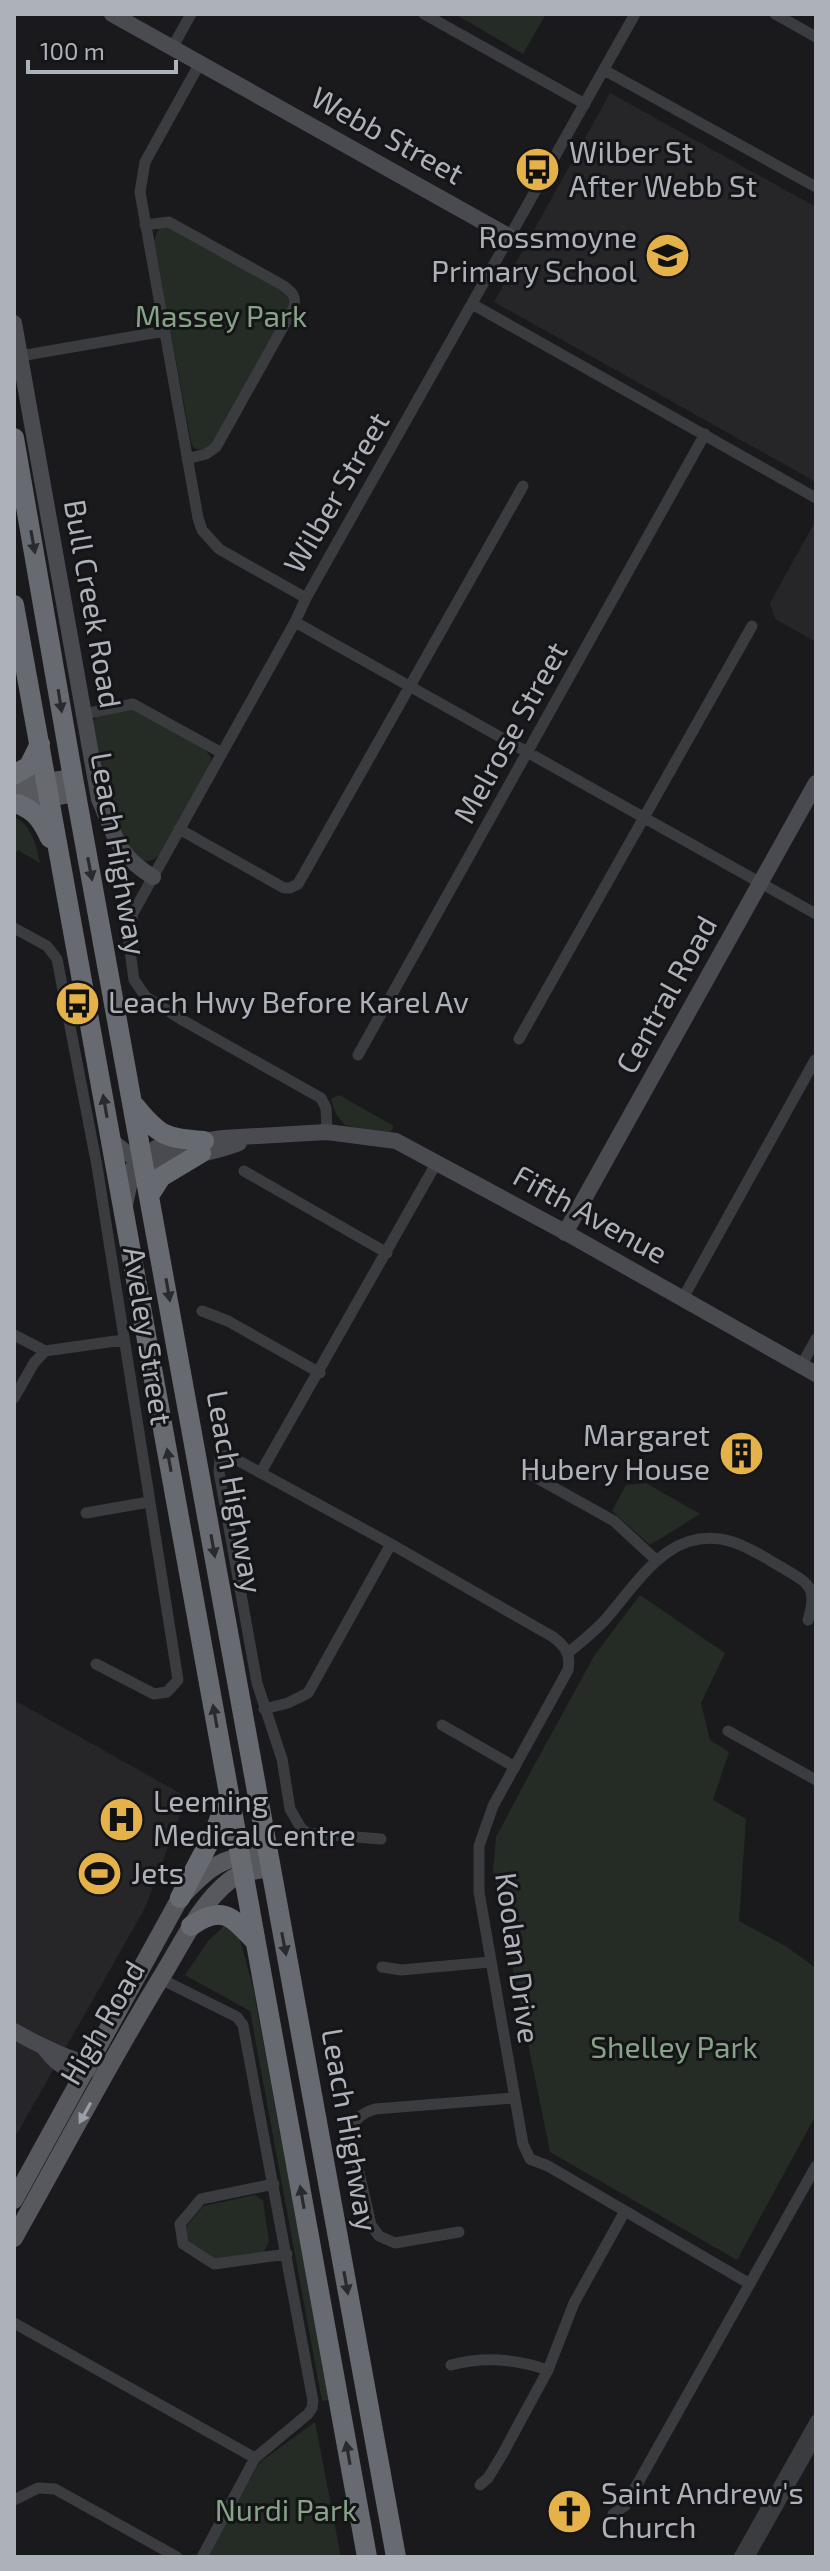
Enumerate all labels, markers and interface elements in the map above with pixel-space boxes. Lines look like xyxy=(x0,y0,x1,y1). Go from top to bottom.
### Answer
scale bar xyxy=(28,24,176,74)
text: 100 m xyxy=(40,36,105,65)
street label: Webb Street xyxy=(306,78,470,191)
place label: Wilber St After Webb St xyxy=(569,133,757,203)
bus stop icon: Wilber St After Webb St xyxy=(514,146,562,194)
place label: Rossmoyne Primary School xyxy=(431,218,637,288)
school or university icon: Rossmoyne Primary School xyxy=(644,231,692,279)
park label: Massey Park xyxy=(135,297,307,333)
street label: Wilber Street xyxy=(275,405,396,579)
street label: Bull Creek Road xyxy=(58,497,130,711)
one-way arrow xyxy=(27,530,39,555)
street label: Melrose Street xyxy=(445,635,574,829)
one-way arrow xyxy=(54,689,67,714)
street label: Leach Highway xyxy=(84,749,156,958)
one-way arrow xyxy=(85,857,97,882)
street label: Central Road xyxy=(607,909,723,1079)
bus stop icon: Leach Hwy Before Karel Av xyxy=(53,979,101,1027)
place label: Leach Hwy Before Karel Av xyxy=(108,983,469,1019)
one-way arrow xyxy=(98,1093,110,1118)
street label: Fifth Avenue xyxy=(508,1156,674,1270)
street label: Aveley Street xyxy=(117,1244,181,1427)
one-way arrow xyxy=(162,1278,174,1303)
street label: Leach Highway xyxy=(200,1387,272,1596)
place label: Margaret Hubery House xyxy=(520,1416,710,1486)
building icon: Margaret Hubery House xyxy=(717,1429,765,1477)
one-way arrow xyxy=(163,1448,175,1473)
one-way arrow xyxy=(208,1534,220,1559)
one-way arrow xyxy=(208,1704,220,1729)
place label: Leeming Medical Centre xyxy=(153,1782,356,1852)
hospital icon: Leeming Medical Centre xyxy=(98,1795,146,1843)
sports icon: Jets xyxy=(76,1850,124,1898)
place label: Jets xyxy=(131,1854,184,1890)
street label: Koolan Drive xyxy=(489,1870,549,2045)
one-way arrow xyxy=(279,1932,291,1957)
street label: High Road xyxy=(51,1953,151,2091)
street label: Leach Highway xyxy=(315,2025,387,2234)
park label: Shelley Park xyxy=(590,2028,758,2064)
one-way arrow xyxy=(78,2101,91,2124)
one-way arrow xyxy=(295,2184,307,2209)
one-way arrow xyxy=(341,2271,353,2296)
one-way arrow xyxy=(341,2440,353,2465)
place label: Saint Andrew's Church xyxy=(601,2474,804,2544)
church icon: Saint Andrew's Church xyxy=(546,2487,594,2535)
park label: Nurdi Park xyxy=(215,2491,357,2527)

